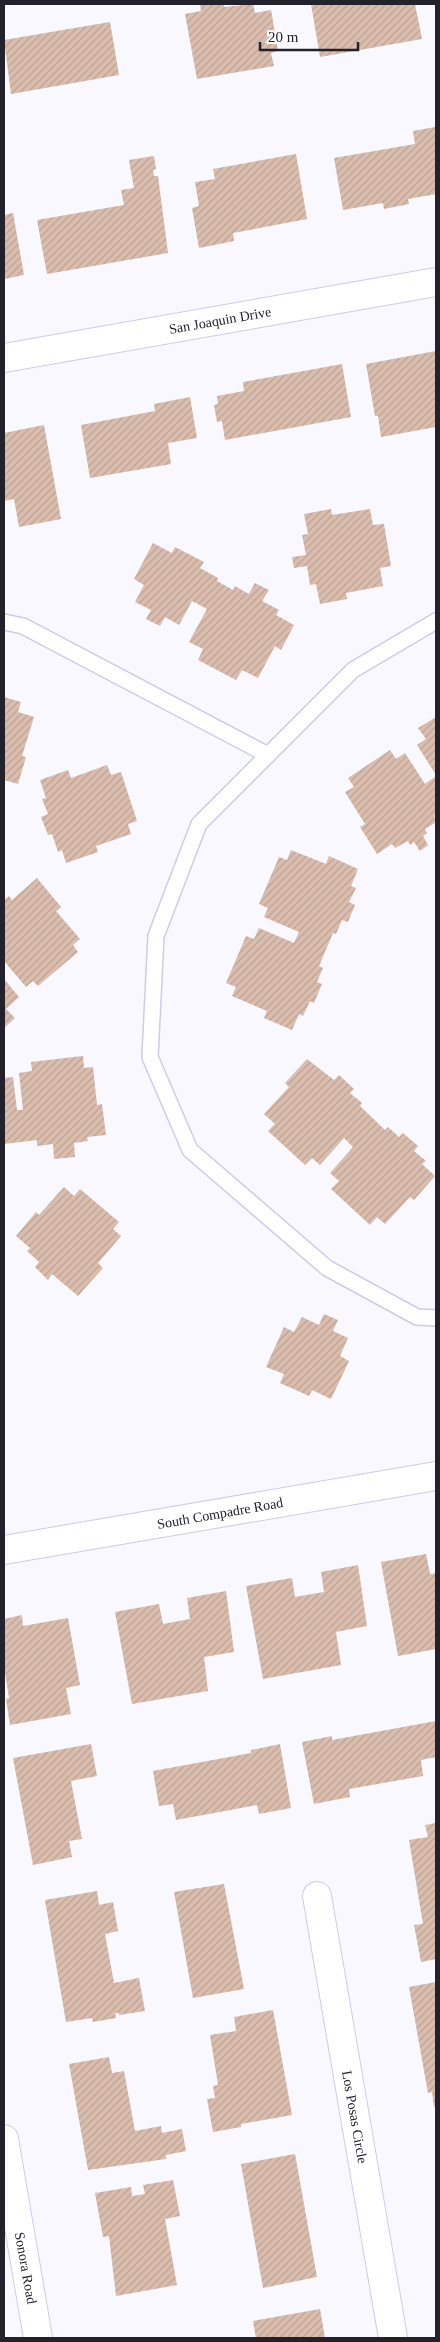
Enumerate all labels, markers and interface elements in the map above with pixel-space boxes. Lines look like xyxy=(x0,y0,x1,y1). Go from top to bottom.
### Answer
scale bar xyxy=(260,20,358,52)
text: 20 m xyxy=(268,29,299,45)
street label: San Joaquin Drive xyxy=(168,304,272,337)
street label: South Compadre Road xyxy=(156,1495,284,1532)
street label: Los Posas Circle xyxy=(339,2069,370,2165)
street label: Sonora Road xyxy=(12,2231,39,2305)

